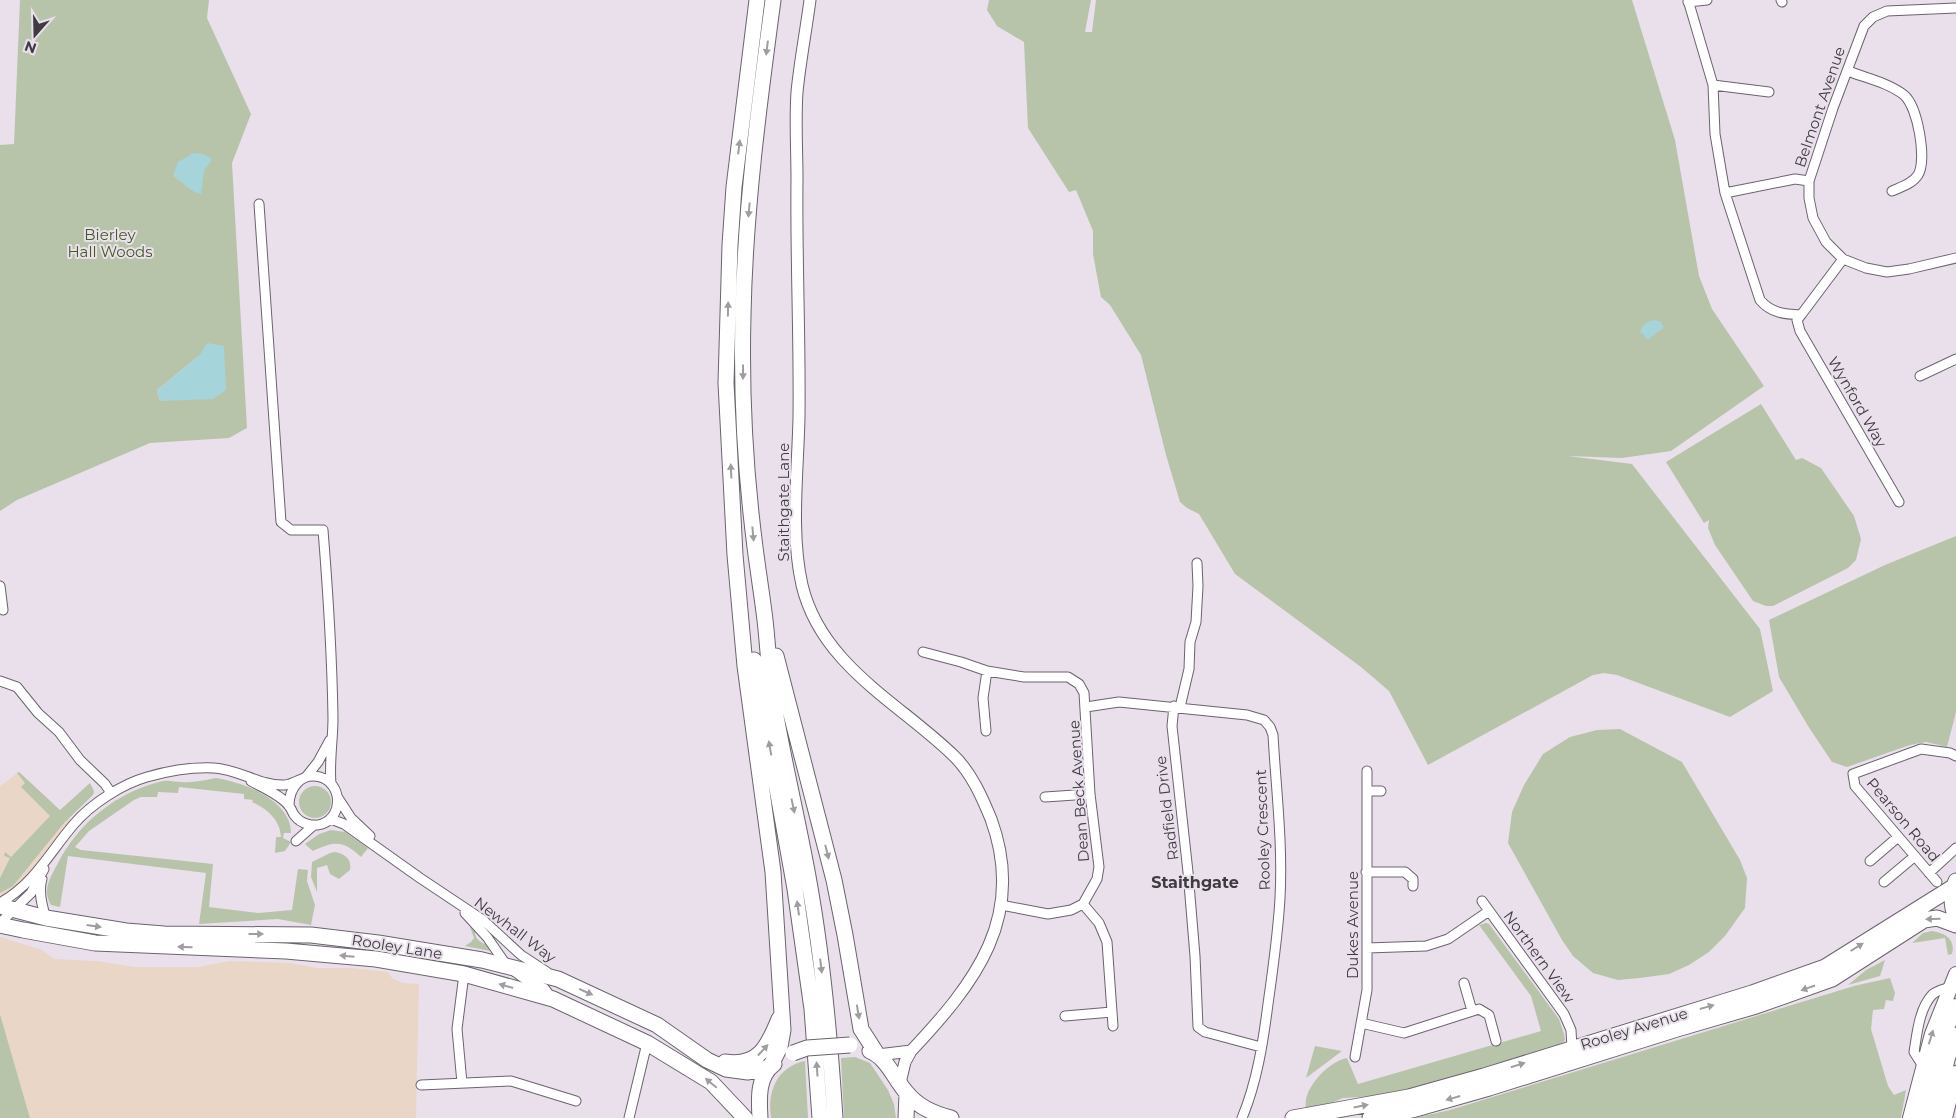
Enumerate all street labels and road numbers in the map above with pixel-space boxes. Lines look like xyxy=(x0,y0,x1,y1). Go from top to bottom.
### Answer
street label: Belmont Avenue xyxy=(1790,44,1849,170)
street label: Wynford Way xyxy=(1824,353,1892,451)
street label: Staithgate Lane xyxy=(774,443,793,561)
street label: Dean Beck Avenue xyxy=(1064,719,1093,863)
street label: Radfield Drive xyxy=(1151,755,1182,861)
street label: Rooley Crescent xyxy=(1251,769,1274,891)
street label: Pearson Road xyxy=(1863,774,1944,866)
street label: Dukes Avenue xyxy=(1343,871,1362,979)
street label: Newhall Way xyxy=(471,893,561,967)
street label: Northern View xyxy=(1500,907,1580,1007)
street label: Rooley Lane xyxy=(350,930,444,963)
street label: Rooley Avenue xyxy=(1578,1003,1690,1054)

